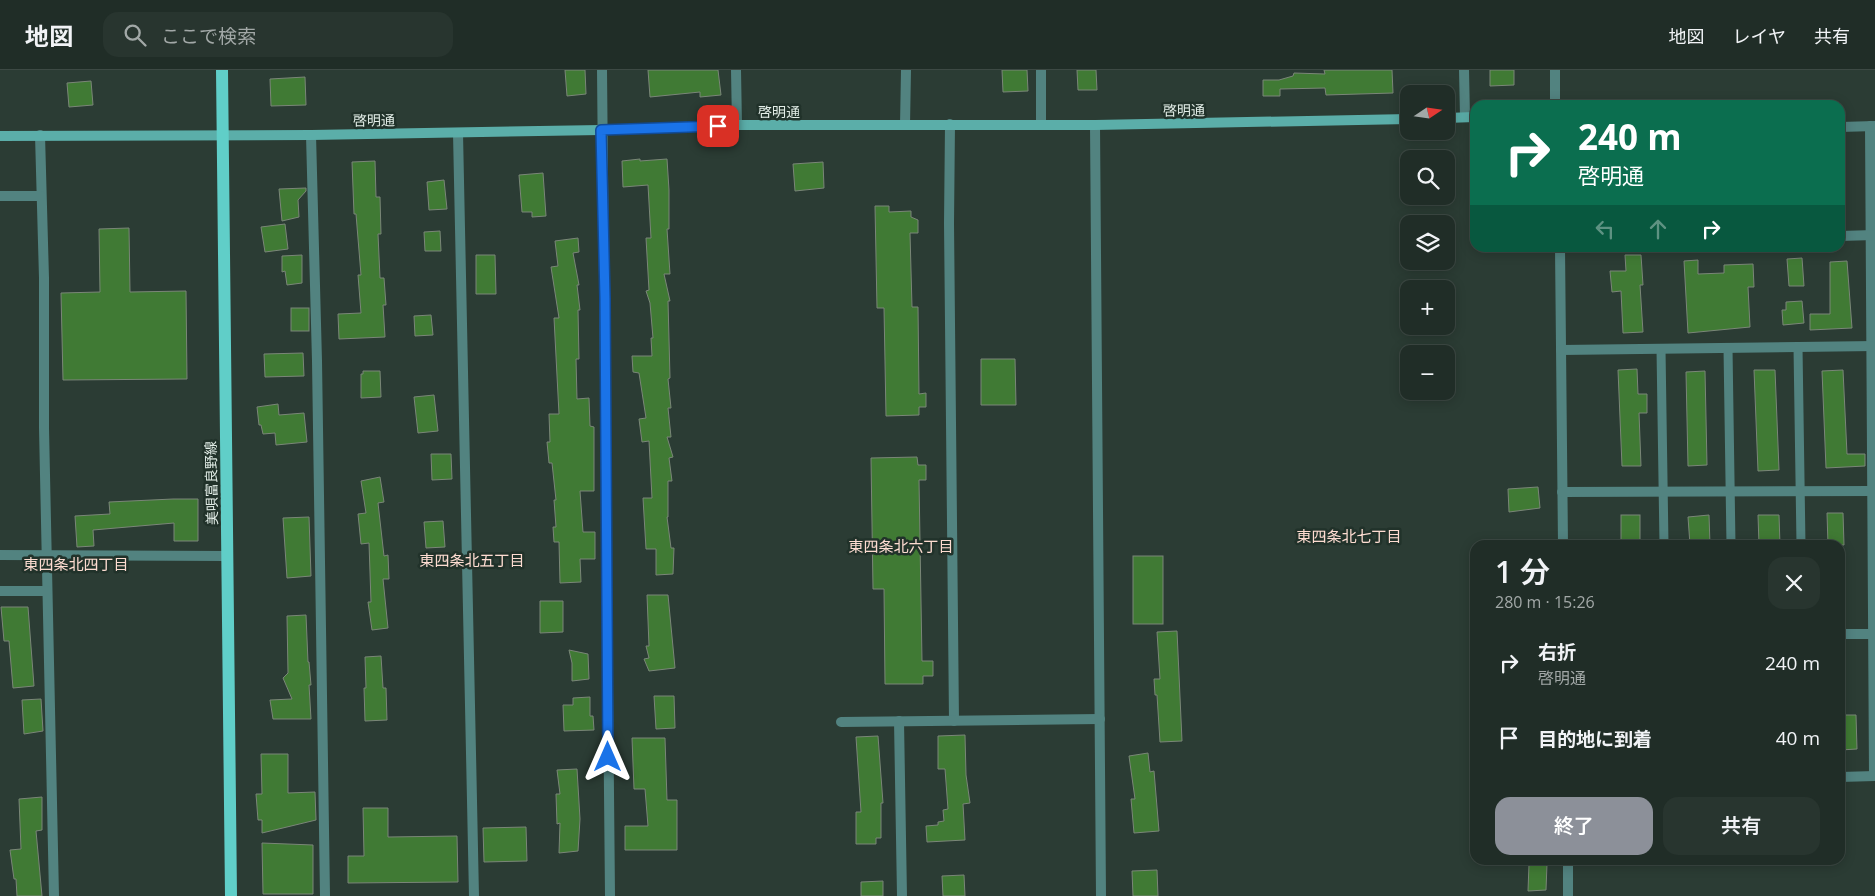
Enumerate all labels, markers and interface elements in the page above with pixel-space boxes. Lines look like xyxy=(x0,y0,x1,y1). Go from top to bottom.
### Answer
search box xyxy=(103,12,453,57)
text: 地図 xyxy=(25,19,73,52)
icon: search xyxy=(121,21,149,49)
text: ここで検索 xyxy=(161,23,256,49)
text: 地図 xyxy=(1669,24,1705,48)
text: レイヤ xyxy=(1733,24,1786,48)
text: 共有 xyxy=(1814,24,1850,48)
north arrow xyxy=(1400,85,1455,140)
map controls xyxy=(1400,85,1455,400)
street label: 啓明通 xyxy=(1163,100,1205,120)
street label: 啓明通 xyxy=(758,102,800,121)
pin xyxy=(697,105,739,147)
street label: 啓明通 xyxy=(353,110,395,130)
icon: arrive xyxy=(704,112,732,140)
text: 240 m xyxy=(1578,113,1682,160)
icon: right xyxy=(1495,120,1560,185)
button: search xyxy=(1400,150,1455,205)
text: 啓明通 xyxy=(1578,160,1644,190)
button: layers xyxy=(1400,215,1455,270)
icon: left xyxy=(1591,215,1619,243)
icon: ahead xyxy=(1644,215,1672,243)
icon: right xyxy=(1697,215,1725,243)
button: + xyxy=(1400,280,1455,335)
button: − xyxy=(1400,345,1455,400)
street label: 美唄富良野線 xyxy=(201,441,221,525)
district label: 東四条北七丁目 xyxy=(1296,526,1402,546)
district label: 東四条北六丁目 xyxy=(848,536,954,556)
district label: 東四条北五丁目 xyxy=(419,550,525,570)
text: 1 分 xyxy=(1495,551,1550,592)
district label: 東四条北四丁目 xyxy=(23,554,129,574)
button: close xyxy=(1768,557,1820,609)
text: 280 m · 15:26 xyxy=(1495,591,1595,613)
text: 右折 xyxy=(1538,639,1576,665)
icon: right xyxy=(1495,649,1523,677)
text: 240 m xyxy=(1765,650,1820,676)
text: 啓明通 xyxy=(1538,667,1586,689)
icon: arrive xyxy=(1495,724,1523,752)
text: 40 m xyxy=(1776,725,1820,751)
text: 目的地に到着 xyxy=(1538,726,1652,752)
position arrow xyxy=(581,730,633,782)
button: 終了 xyxy=(1495,797,1653,855)
button: 共有 xyxy=(1663,797,1820,855)

